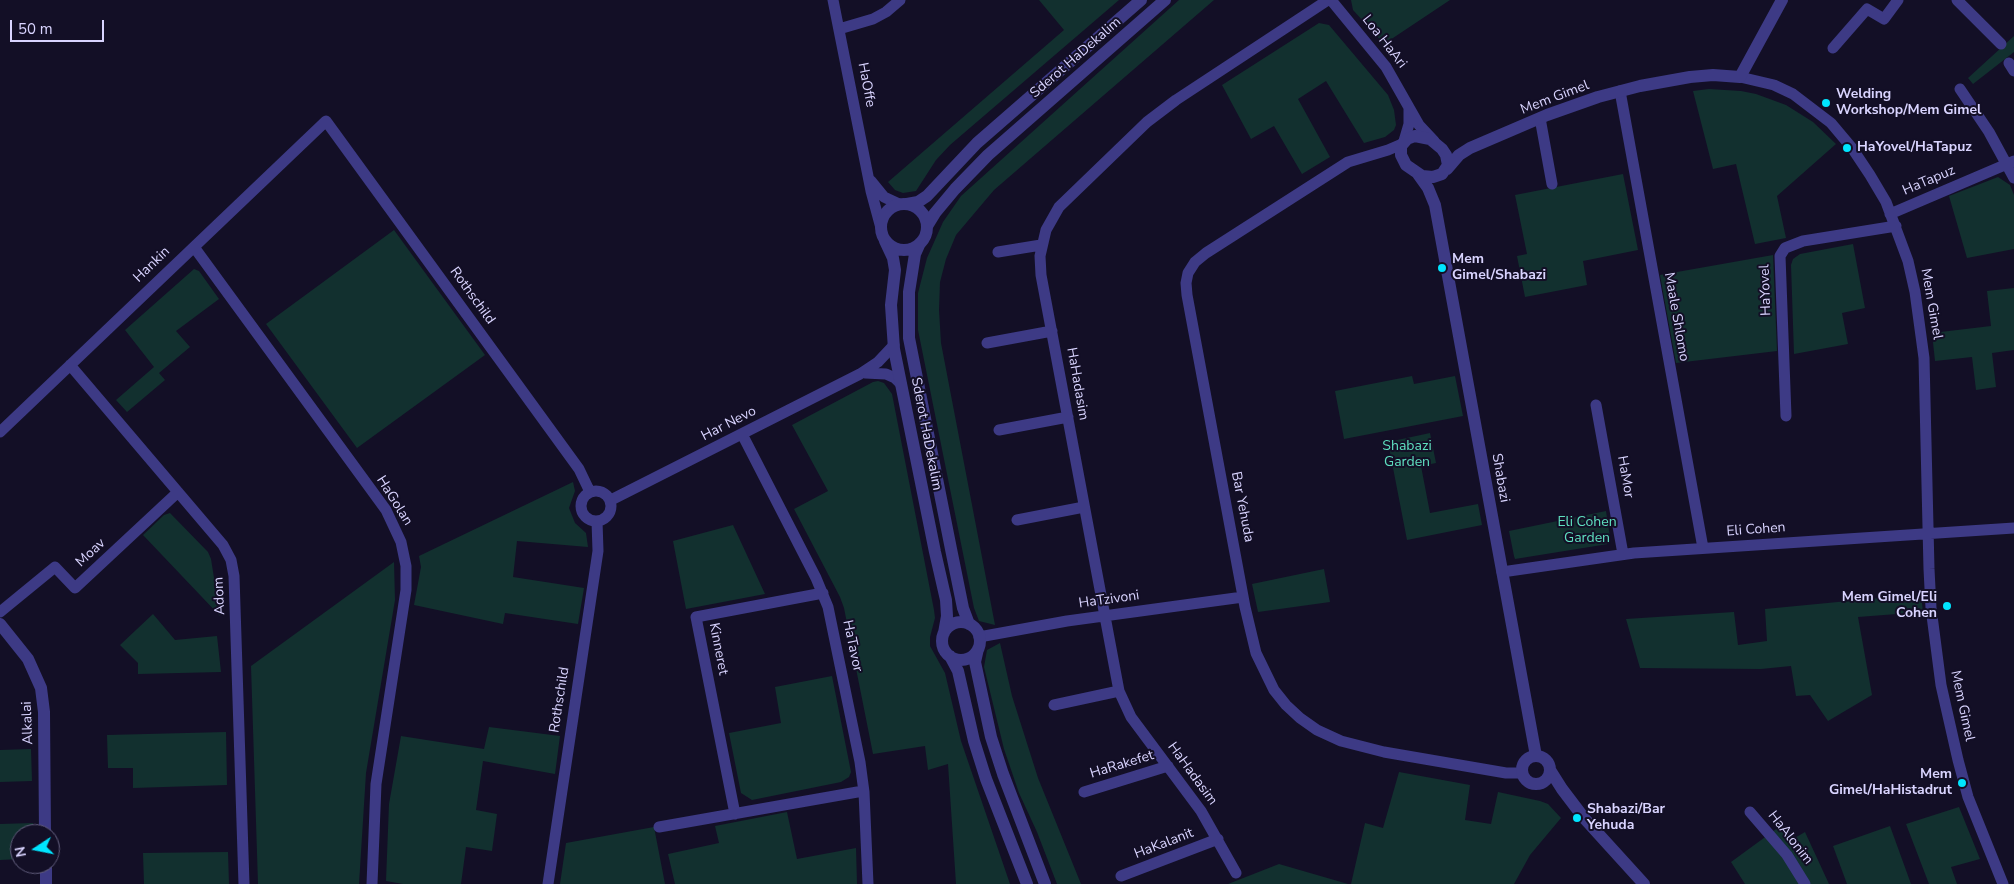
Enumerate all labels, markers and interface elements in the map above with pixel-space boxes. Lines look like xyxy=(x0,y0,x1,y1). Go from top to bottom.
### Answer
scale bar xyxy=(12,10,106,42)
street label: Loa HaAri xyxy=(1358,12,1410,72)
street label: Sderot HaDekalim xyxy=(1027,14,1125,102)
text: 50 m xyxy=(18,19,53,39)
street label: HaOffe xyxy=(853,61,879,109)
street label: Mem Gimel xyxy=(1518,77,1592,119)
place label: Welding Workshop/Mem Gimel xyxy=(1836,87,1982,120)
marker: Welding Workshop/Mem Gimel xyxy=(1820,97,1832,109)
place label: HaYovel/HaTapuz xyxy=(1857,140,1972,156)
marker: HaYovel/HaTapuz xyxy=(1841,142,1853,154)
street label: HaTapuz xyxy=(1900,162,1958,200)
street label: Hankin xyxy=(130,244,174,286)
place label: Mem Gimel/Shabazi xyxy=(1452,252,1546,284)
marker: Mem Gimel/Shabazi xyxy=(1436,262,1448,274)
street label: Rothschild xyxy=(446,264,498,328)
street label: HaYovel xyxy=(1757,264,1775,316)
street label: Mem Gimel xyxy=(1916,267,1946,341)
street label: Maale Shlomo xyxy=(1660,271,1692,363)
street label: HaHadasim xyxy=(1062,346,1092,422)
street label: Sderot HaDekalim xyxy=(907,376,945,492)
street label: Har Nevo xyxy=(699,403,759,445)
park label: Shabazi Garden xyxy=(1382,439,1432,472)
street label: Shabazi xyxy=(1487,452,1513,504)
street label: HaMor xyxy=(1613,454,1637,500)
street label: Bar Yehuda xyxy=(1227,470,1257,544)
street label: HaGolan xyxy=(372,473,416,529)
park label: Eli Cohen Garden xyxy=(1557,515,1617,548)
street label: Eli Cohen xyxy=(1726,520,1786,540)
street label: Moav xyxy=(73,535,109,571)
street label: Adom xyxy=(211,577,229,615)
street label: HaTzivoni xyxy=(1078,587,1140,613)
place label: Mem Gimel/Eli Cohen xyxy=(1842,590,1937,622)
marker: Mem Gimel/Eli Cohen xyxy=(1941,600,1953,612)
street label: HaTavor xyxy=(838,618,866,674)
street label: Kinneret xyxy=(705,622,731,676)
street label: Rothschild xyxy=(547,666,573,734)
street label: Mem Gimel xyxy=(1946,669,1978,743)
street label: Alkalai xyxy=(19,701,37,745)
street label: HaHadasim xyxy=(1164,739,1220,809)
street label: HaRakefet xyxy=(1088,747,1156,783)
place label: Mem Gimel/HaHistadrut xyxy=(1829,767,1952,800)
marker: Mem Gimel/HaHistadrut xyxy=(1956,777,1968,789)
place label: Shabazi/Bar Yehuda xyxy=(1587,802,1665,834)
street label: HaAlonim xyxy=(1764,808,1816,868)
marker: Shabazi/Bar Yehuda xyxy=(1571,812,1583,824)
north arrow xyxy=(10,824,60,874)
street label: HaKalanit xyxy=(1132,825,1196,863)
text: N xyxy=(10,845,31,859)

